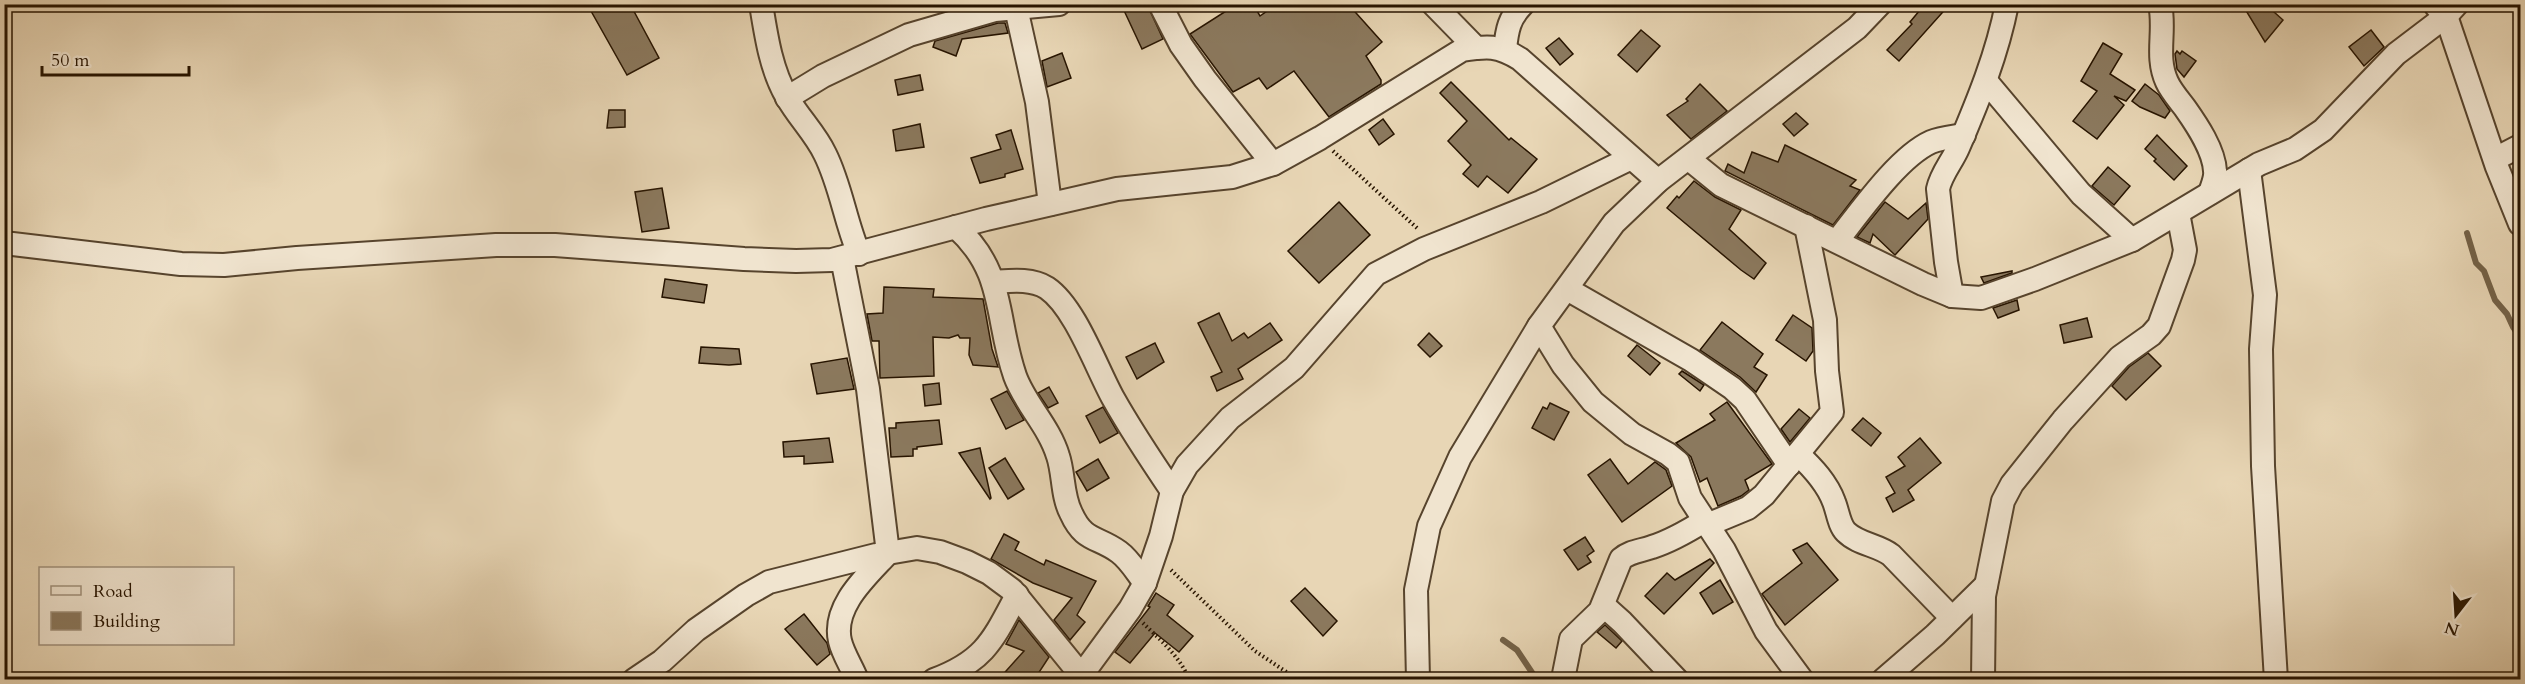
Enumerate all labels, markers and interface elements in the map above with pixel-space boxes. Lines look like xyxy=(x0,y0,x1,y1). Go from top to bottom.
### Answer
scale bar xyxy=(42,39,189,77)
text: 50 m xyxy=(51,48,90,73)
legend xyxy=(39,567,234,645)
text: Road xyxy=(93,579,133,604)
north arrow xyxy=(2426,585,2486,645)
text: Building xyxy=(93,609,161,634)
text: N xyxy=(2442,616,2462,641)

